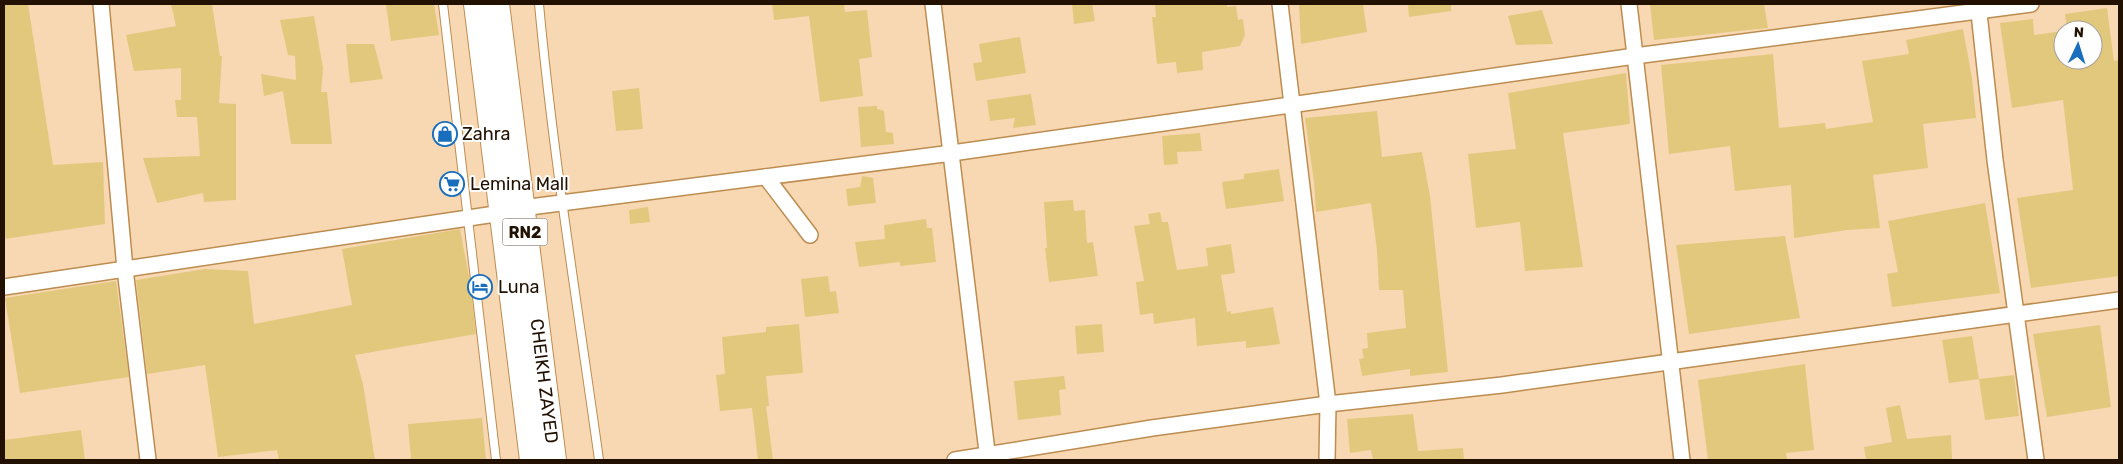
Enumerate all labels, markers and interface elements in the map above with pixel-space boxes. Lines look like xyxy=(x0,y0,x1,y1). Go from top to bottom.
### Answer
north arrow xyxy=(2053,20,2103,70)
text: N xyxy=(2073,24,2084,41)
shop icon: Zahra xyxy=(432,121,458,147)
place label: Zahra xyxy=(462,123,510,145)
supermarket icon: Lemina Mall xyxy=(439,171,465,197)
place label: Lemina Mall xyxy=(470,173,569,195)
road number: RN2 xyxy=(502,218,548,246)
hotel icon: Luna xyxy=(467,274,493,300)
place label: Luna xyxy=(498,276,540,298)
street label: CHEIKH ZAYED xyxy=(525,317,563,445)

